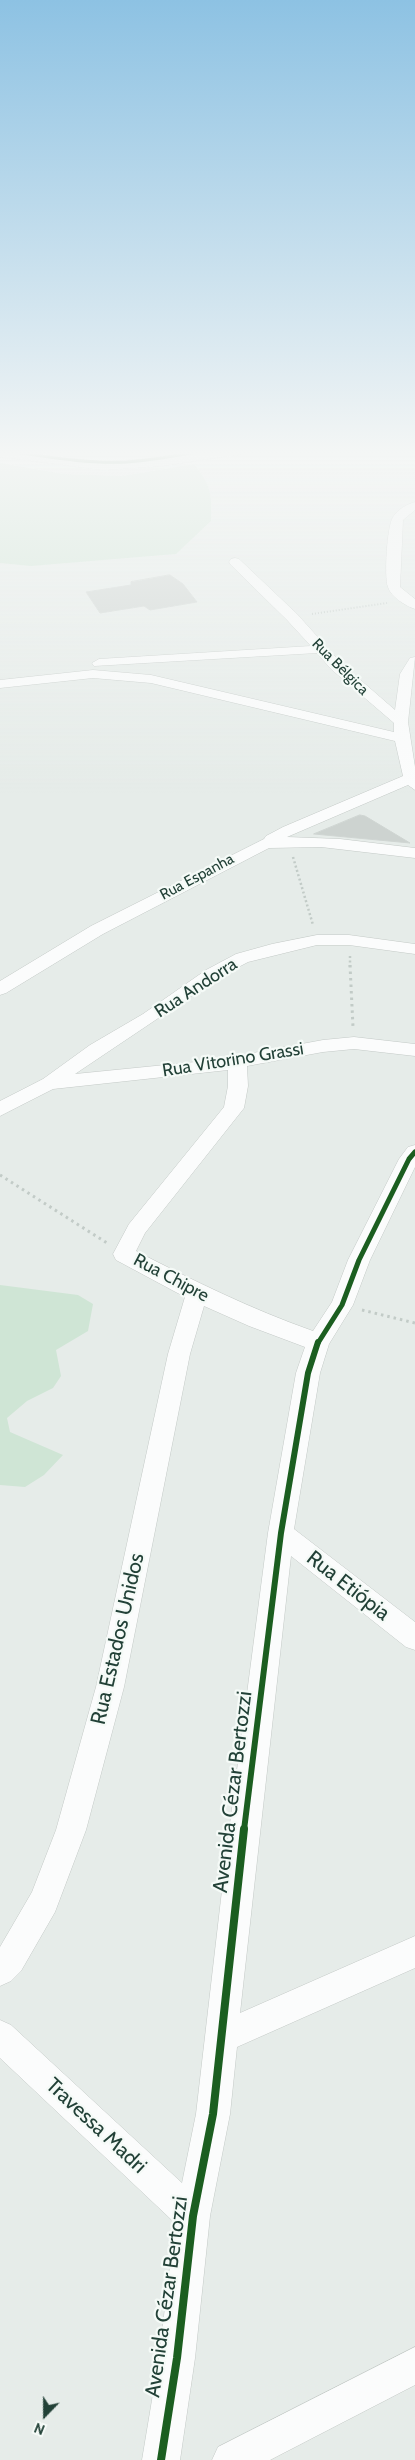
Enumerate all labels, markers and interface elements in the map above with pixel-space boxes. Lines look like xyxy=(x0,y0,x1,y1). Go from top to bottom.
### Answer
street label: Rua Bélgica xyxy=(308,635,372,699)
street label: Rua Espanha xyxy=(157,850,237,904)
street label: Rua Andorra xyxy=(151,953,241,1023)
street label: Rua Vitorino Grassi xyxy=(161,1038,305,1082)
street label: Rua Chipre xyxy=(130,1249,212,1307)
street label: Rua Etiópia xyxy=(301,1546,395,1626)
street label: Rua Estados Unidos xyxy=(86,1551,150,1727)
street label: Avenida Cézar Bertozzi xyxy=(208,1690,258,1894)
street label: Travessa Madri xyxy=(40,2073,152,2179)
street label: Avenida Cézar Bertozzi xyxy=(140,2195,194,2399)
north arrow xyxy=(20,2390,70,2440)
text: N xyxy=(31,2419,47,2439)

